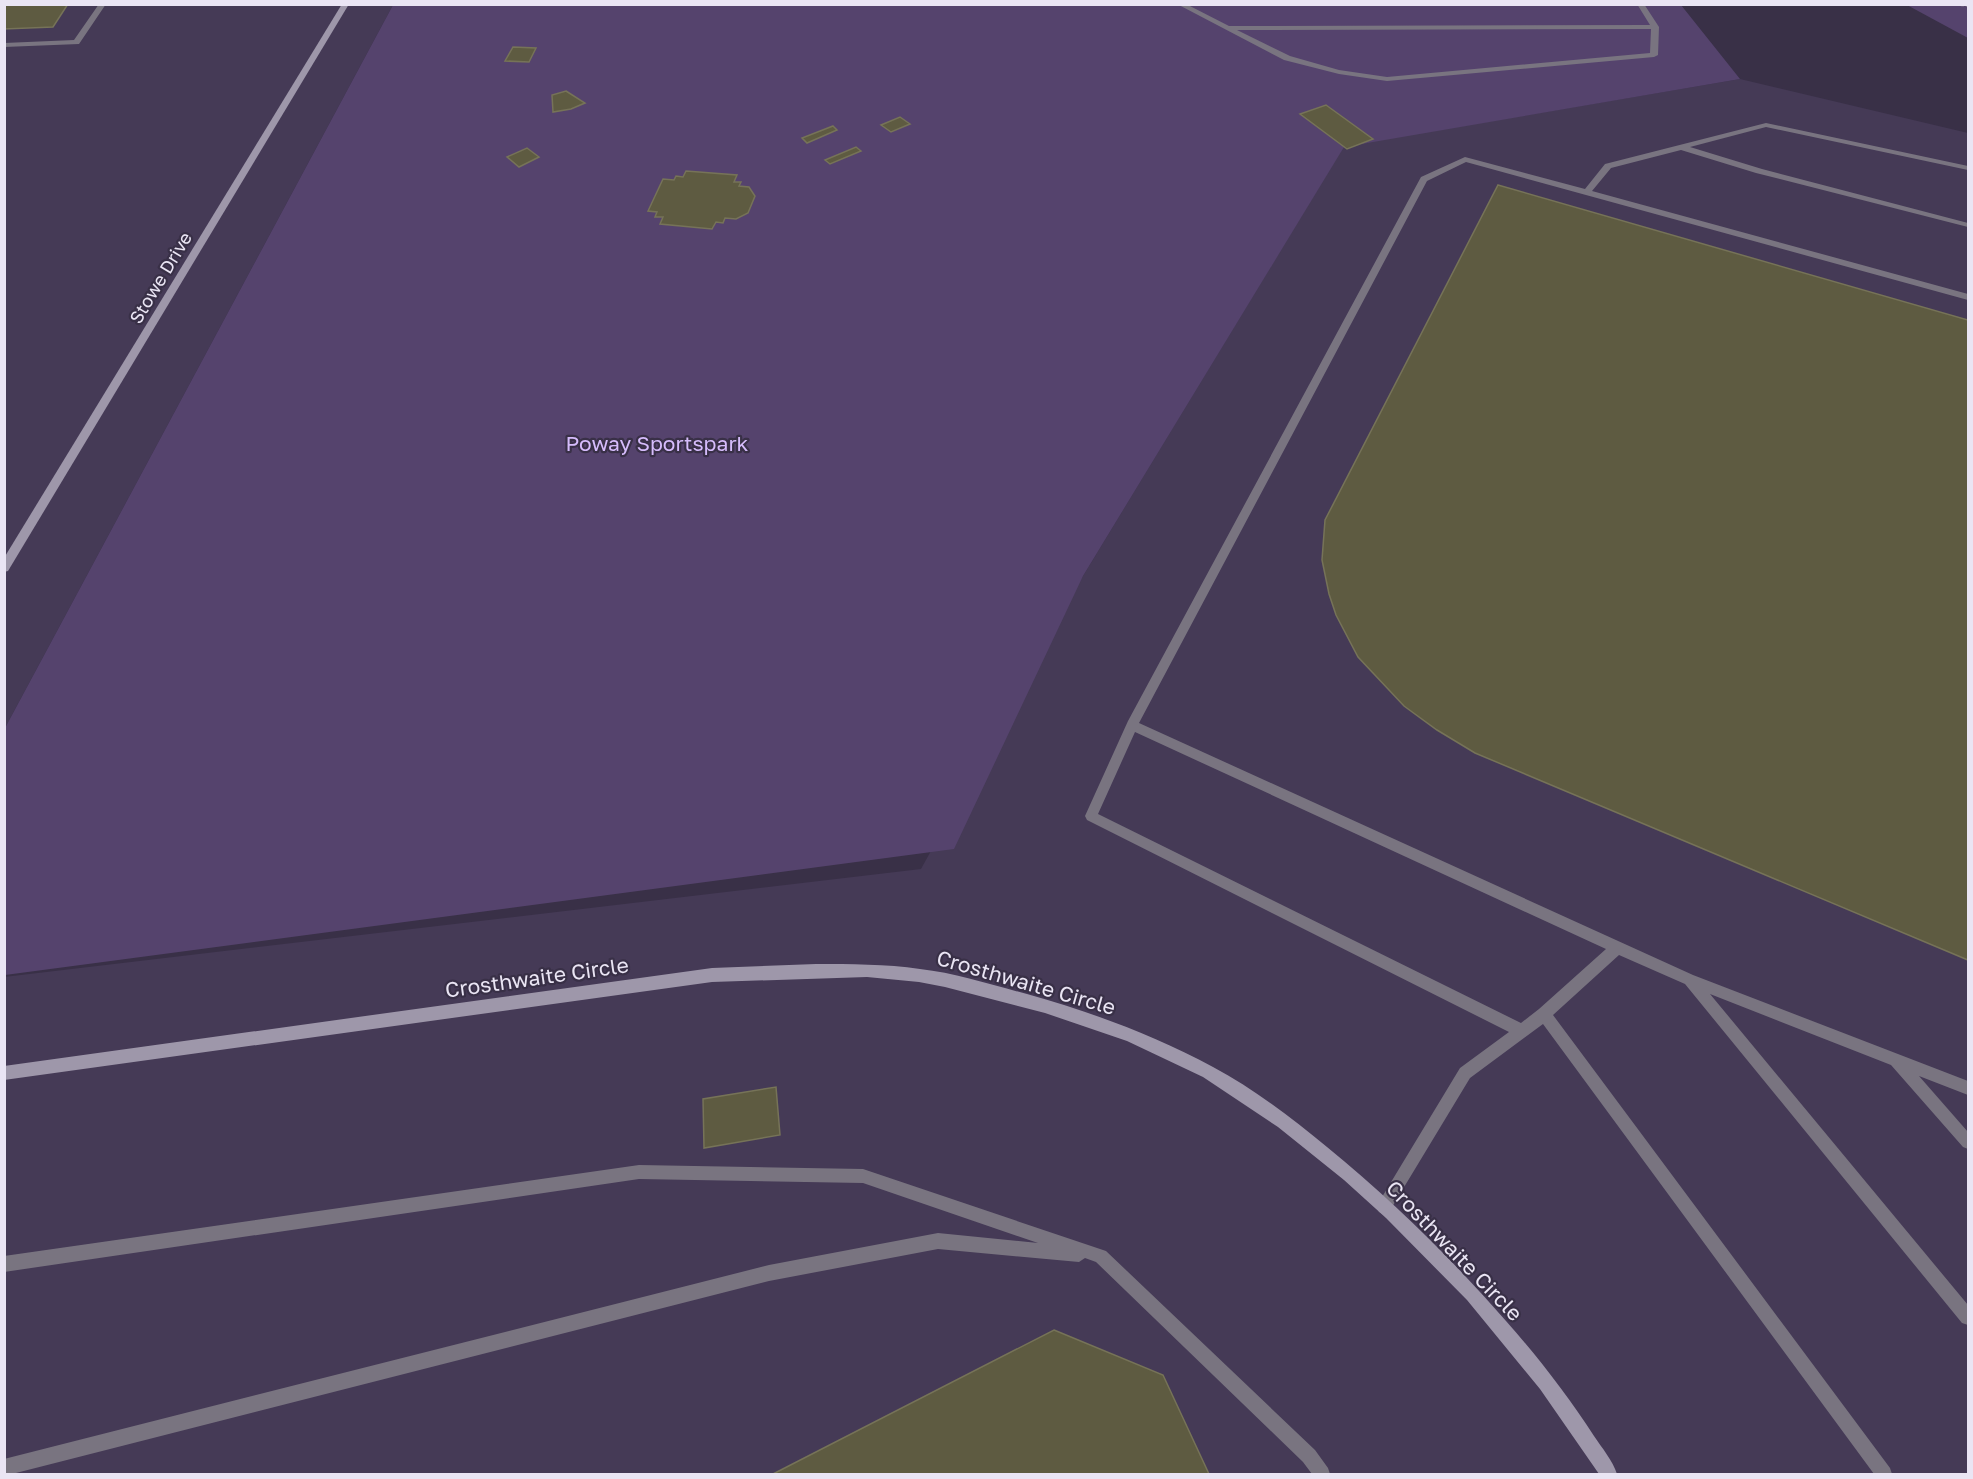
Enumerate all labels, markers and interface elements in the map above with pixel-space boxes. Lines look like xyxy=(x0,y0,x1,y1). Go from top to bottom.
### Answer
street label: Stowe Drive xyxy=(124,228,196,327)
park label: Poway Sportspark xyxy=(566,430,749,456)
street label: Crosthwaite Circle xyxy=(934,944,1119,1020)
street label: Crosthwaite Circle xyxy=(443,951,630,1003)
street label: Crosthwaite Circle xyxy=(1381,1175,1528,1326)

